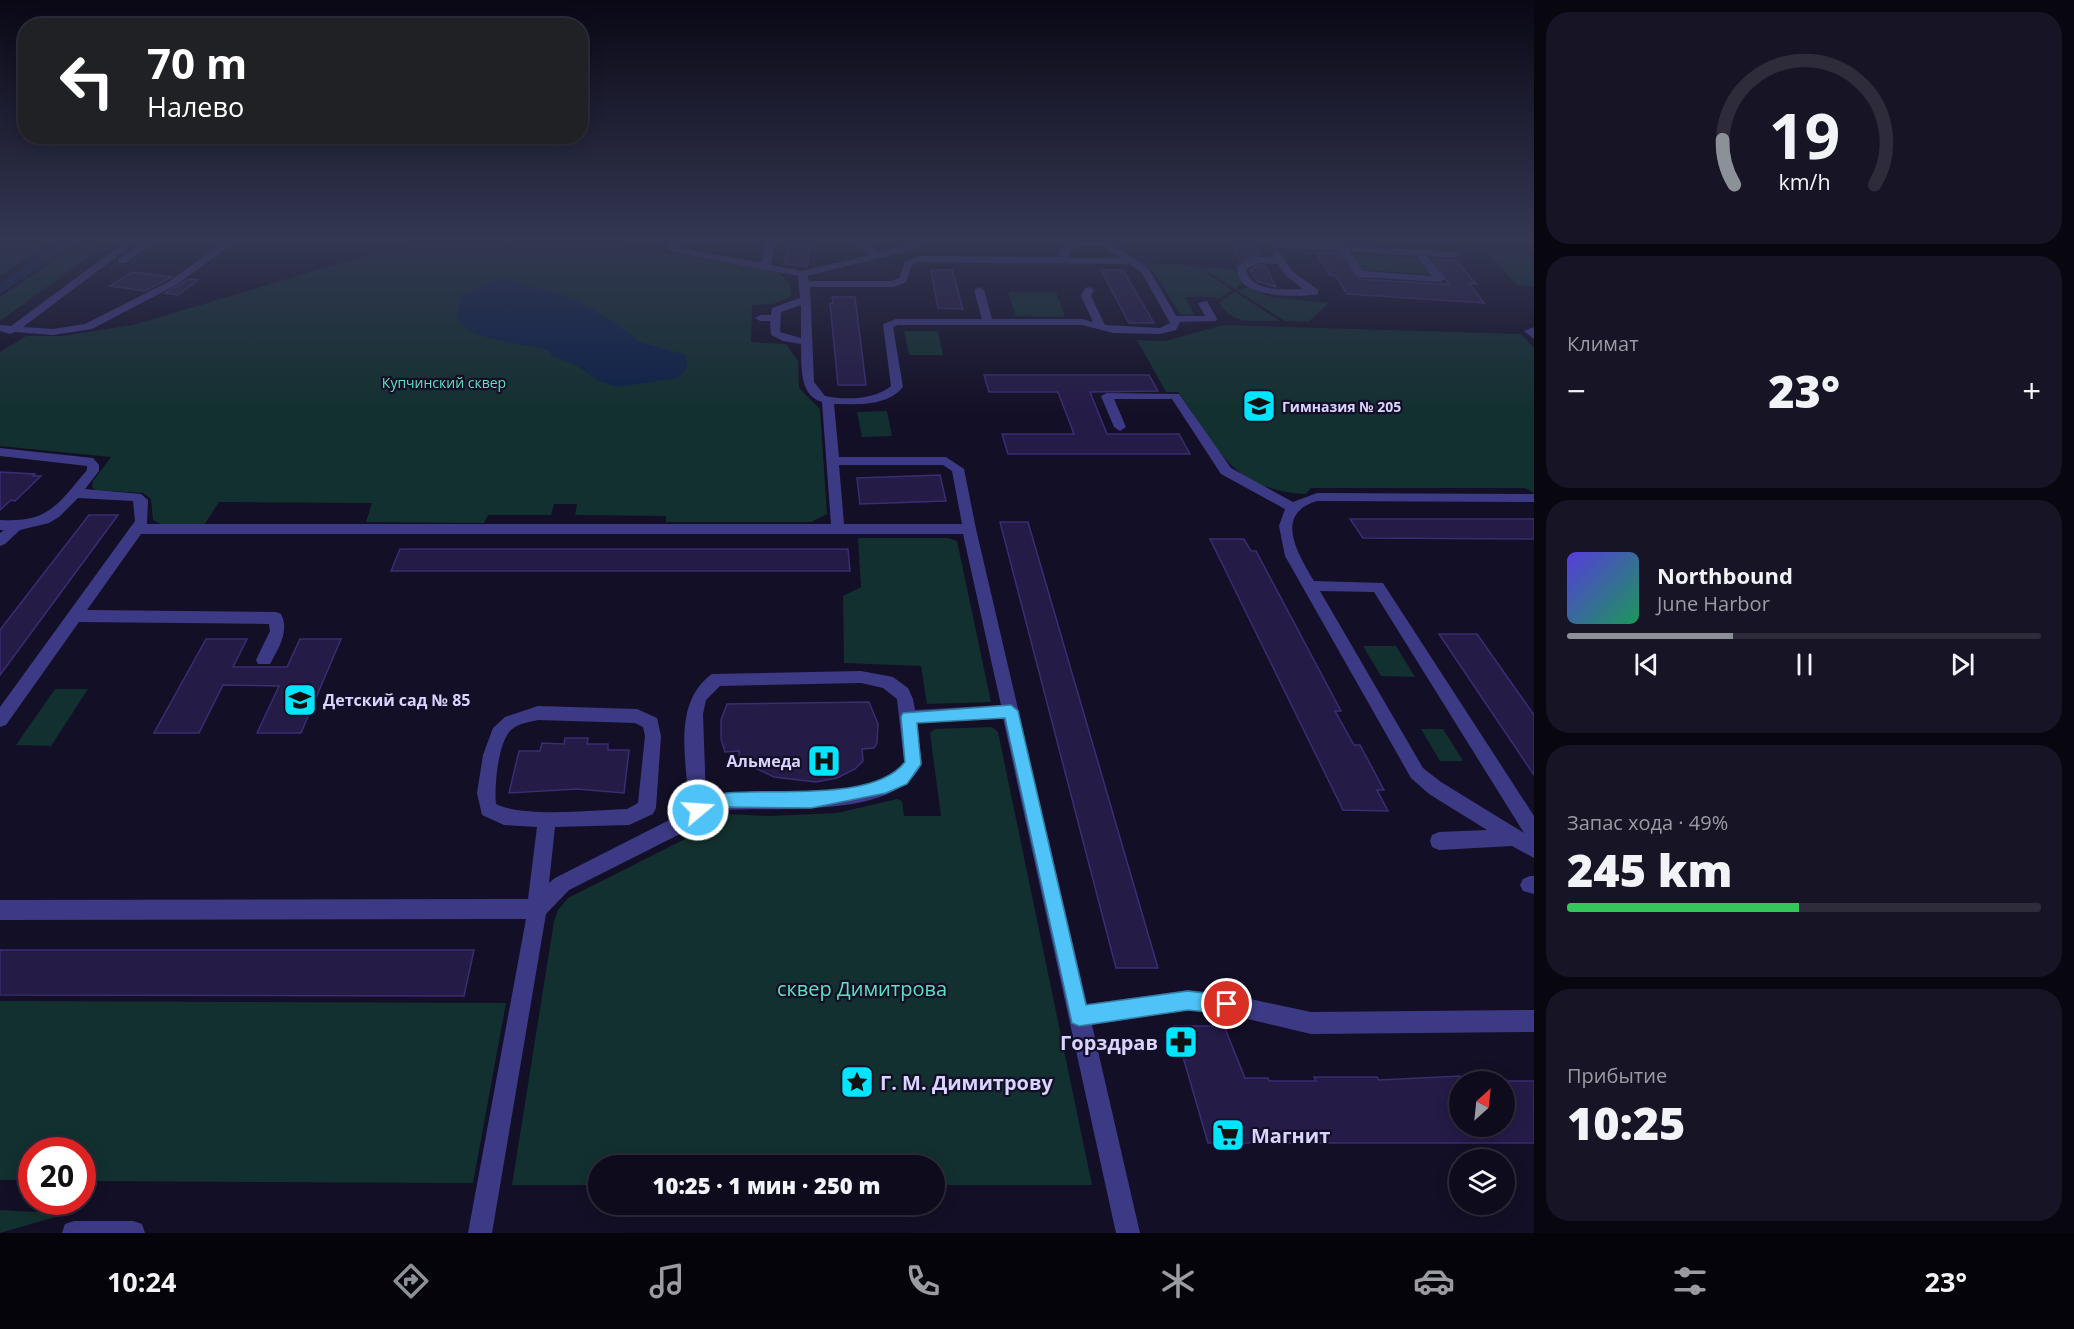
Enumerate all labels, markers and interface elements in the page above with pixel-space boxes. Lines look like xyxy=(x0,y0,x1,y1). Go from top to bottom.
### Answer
text: 70 m xyxy=(147,34,247,91)
icon: left xyxy=(48,42,126,120)
text: Налево xyxy=(147,88,244,125)
text: 19 xyxy=(1768,92,1840,177)
text: km/h xyxy=(1778,167,1830,196)
text: Климат xyxy=(1567,330,1639,357)
text: 23° xyxy=(1768,360,1840,421)
text: − xyxy=(1567,368,1586,413)
text: + xyxy=(2022,368,2041,413)
park label: Купчинский сквер xyxy=(382,373,506,392)
school or university icon: Гимназия № 205 xyxy=(1241,388,1277,424)
place label: Гимназия № 205 xyxy=(1282,397,1401,416)
text: Northbound xyxy=(1657,560,1793,590)
text: June Harbor xyxy=(1657,590,1770,617)
icon: previous xyxy=(1630,648,1663,681)
icon: pause xyxy=(1788,648,1821,681)
icon: next xyxy=(1946,648,1979,681)
school or university icon: Детский сад № 85 xyxy=(282,682,318,718)
place label: Детский сад № 85 xyxy=(323,689,470,711)
hospital icon: Альмеда xyxy=(806,743,842,779)
place label: Альмеда xyxy=(727,750,801,772)
position arrow xyxy=(666,778,730,842)
text: Запас хода · 49% xyxy=(1567,809,1728,836)
text: 245 km xyxy=(1567,839,1732,900)
park label: сквер Димитрова xyxy=(777,975,947,1002)
pin xyxy=(1201,978,1252,1029)
icon: arrive xyxy=(1210,987,1243,1020)
pharmacy icon: Горздрав xyxy=(1163,1024,1199,1060)
place label: Горздрав xyxy=(1060,1029,1158,1056)
text: Прибытие xyxy=(1567,1062,1667,1089)
place icon: Г. М. Димитрову xyxy=(839,1064,875,1100)
place label: Г. М. Димитрову xyxy=(880,1069,1054,1096)
north arrow xyxy=(1449,1071,1515,1137)
map controls xyxy=(1449,1071,1515,1215)
text: 10:25 xyxy=(1567,1092,1685,1153)
supermarket icon: Магнит xyxy=(1210,1117,1246,1153)
place label: Магнит xyxy=(1251,1122,1330,1149)
speed limit sign: 20 xyxy=(18,1137,96,1215)
button: layers xyxy=(1449,1149,1515,1215)
text: 10:25 · 1 мин · 250 m xyxy=(653,1170,880,1200)
icon: directions xyxy=(390,1260,432,1302)
icon: music xyxy=(646,1260,688,1302)
icon: phone xyxy=(902,1260,944,1302)
icon: climate xyxy=(1157,1260,1199,1302)
icon: car xyxy=(1413,1260,1455,1302)
icon: filters xyxy=(1669,1260,1711,1302)
text: 10:24 xyxy=(107,1263,176,1300)
text: 23° xyxy=(1925,1263,1967,1300)

